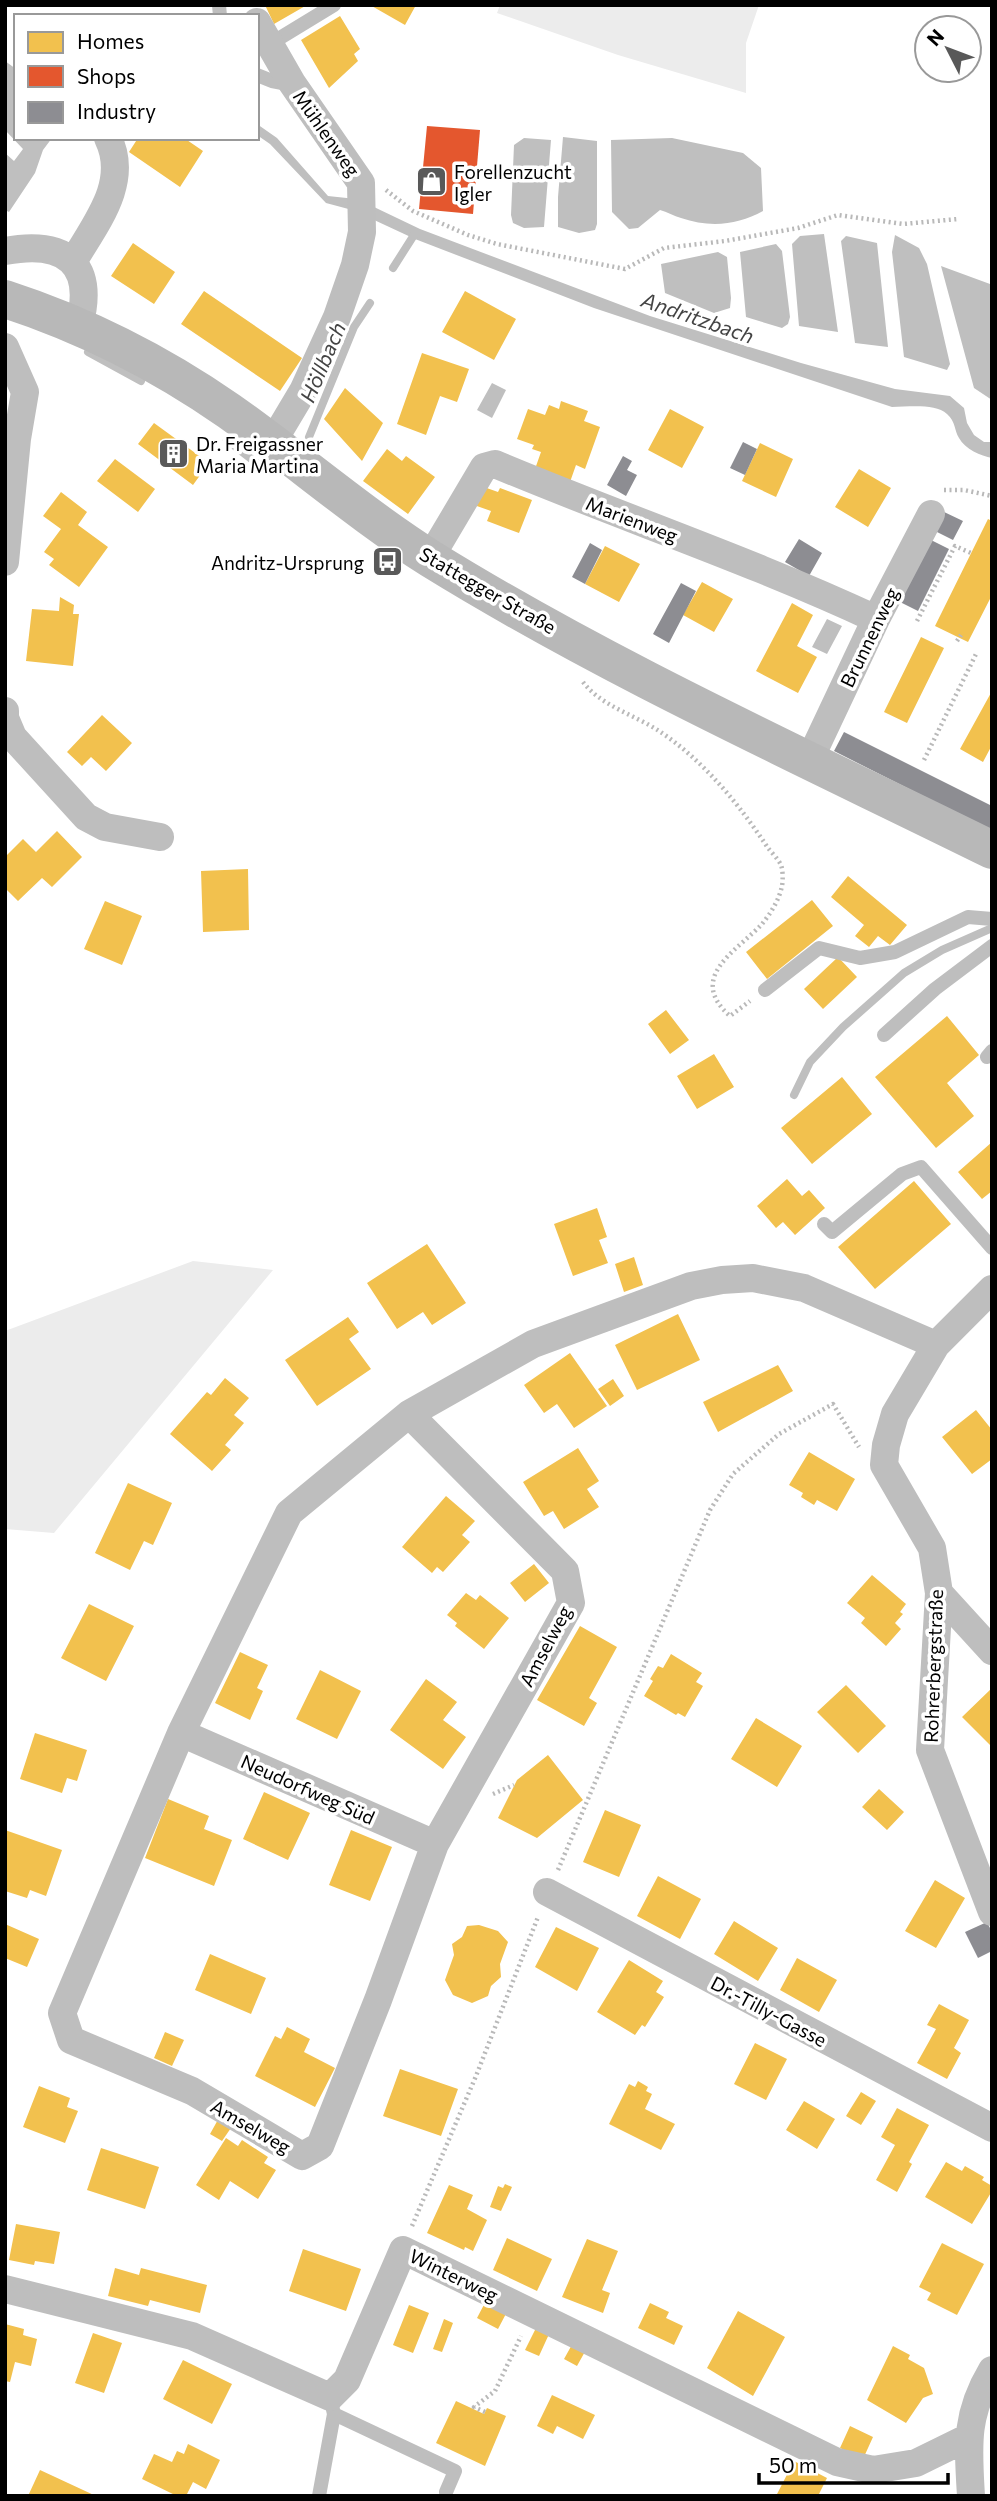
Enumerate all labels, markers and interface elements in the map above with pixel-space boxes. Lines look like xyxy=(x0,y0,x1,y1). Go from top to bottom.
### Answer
legend xyxy=(14,14,259,140)
north arrow xyxy=(913,14,983,84)
text: N xyxy=(922,24,948,50)
text: Homes xyxy=(77,28,144,53)
text: Shops xyxy=(77,63,136,88)
street label: Mühlenweg xyxy=(289,85,365,181)
text: Industry xyxy=(77,98,156,123)
place label: Forellenzucht Igler xyxy=(454,160,572,205)
shop icon: Forellenzucht Igler xyxy=(414,165,448,199)
water label: Andritzbach xyxy=(638,286,758,348)
water label: Höllbach xyxy=(294,318,350,406)
place label: Dr. Freigassner Maria Martina xyxy=(196,432,324,477)
building icon: Dr. Freigassner Maria Martina xyxy=(156,437,190,471)
street label: Marienweg xyxy=(583,491,681,547)
street label: Stattegger Straße xyxy=(416,542,560,638)
bus stop icon: Andritz-Ursprung xyxy=(370,545,404,579)
place label: Andritz-Ursprung xyxy=(211,551,364,574)
street label: Brunnenweg xyxy=(835,583,903,691)
street label: Rohrerbergstraße xyxy=(919,1589,947,1743)
street label: Amselweg xyxy=(514,1602,576,1690)
street label: Neudorfweg Süd xyxy=(238,1749,378,1829)
street label: Dr.-Tilly-Gasse xyxy=(707,1971,831,2051)
street label: Amselweg xyxy=(207,2094,295,2158)
street label: Winterweg xyxy=(406,2244,502,2306)
scale bar xyxy=(759,2442,948,2486)
text: 50 m xyxy=(769,2452,817,2477)

